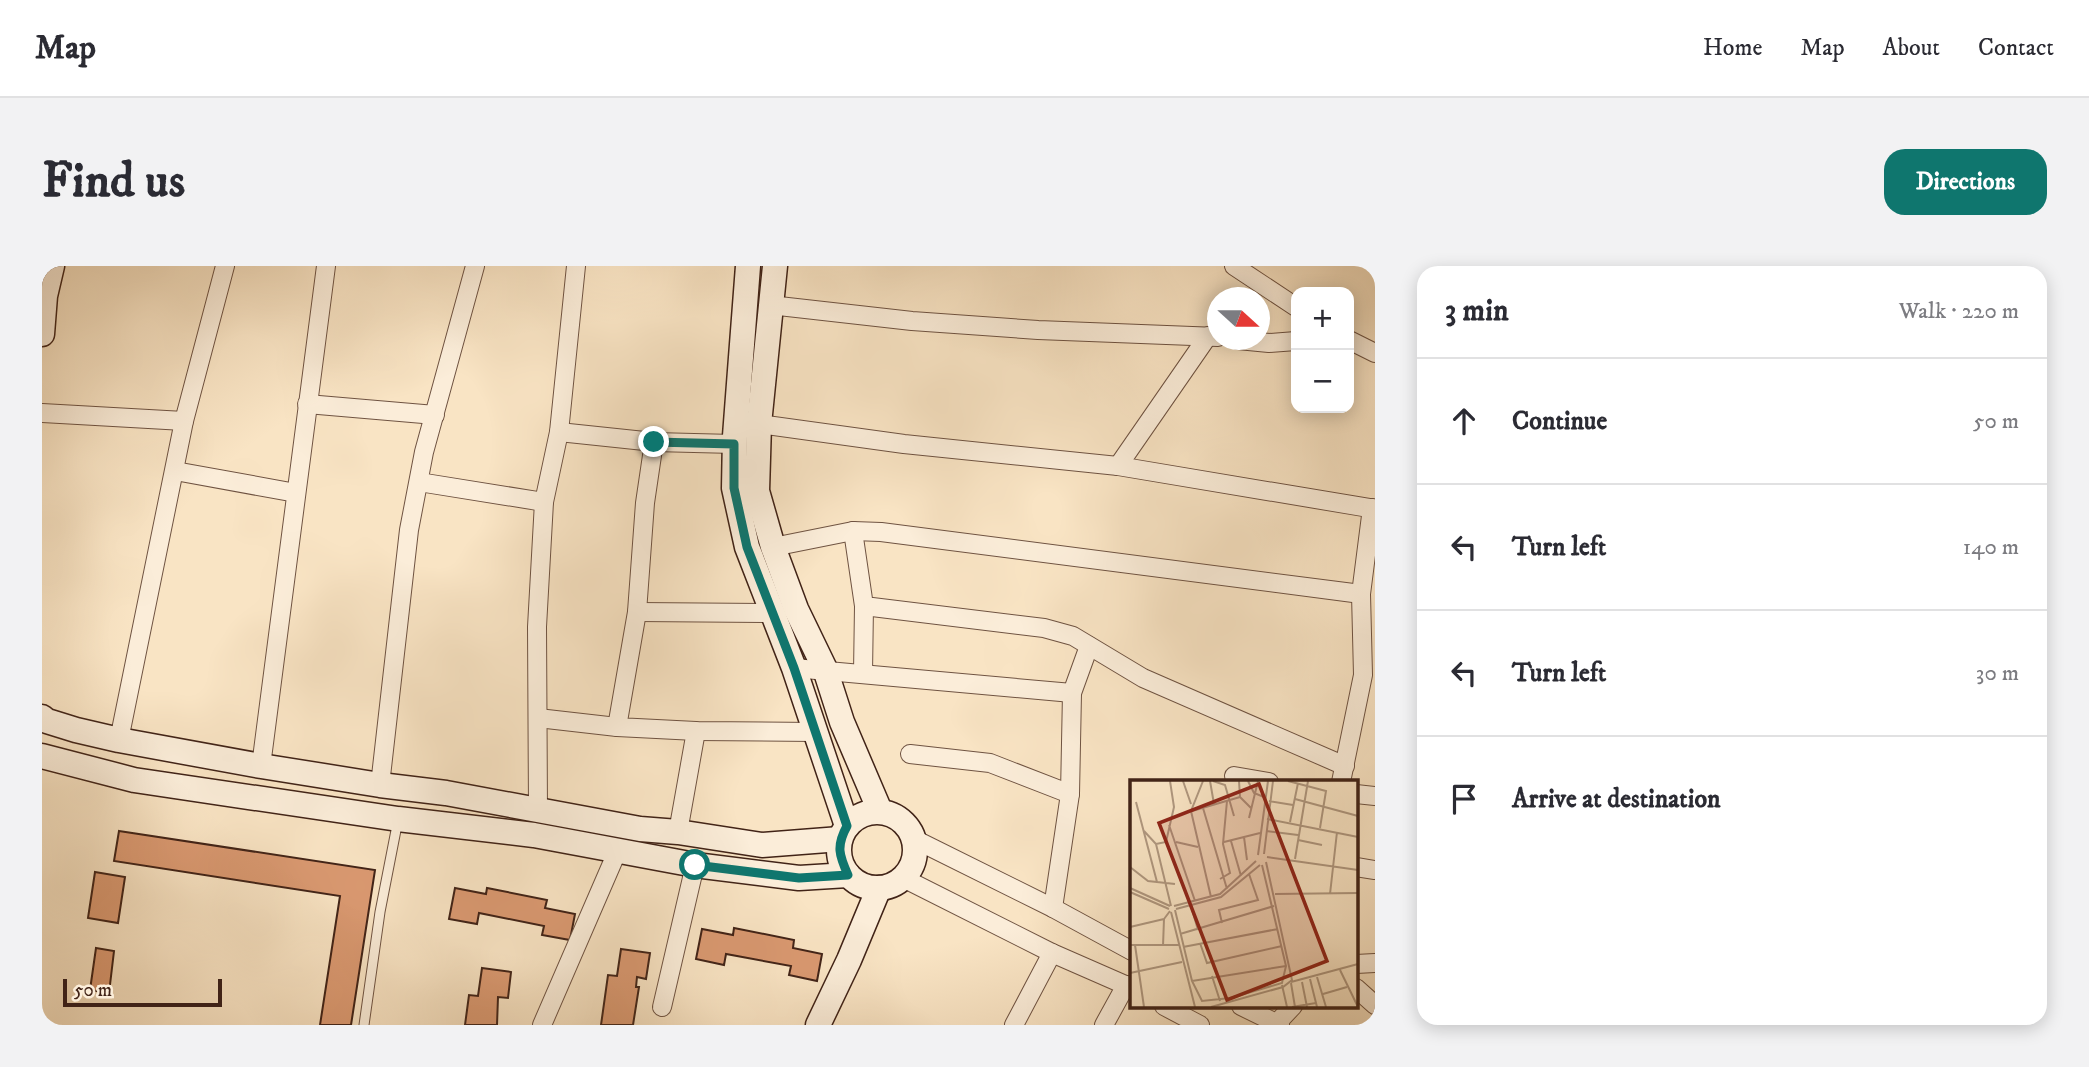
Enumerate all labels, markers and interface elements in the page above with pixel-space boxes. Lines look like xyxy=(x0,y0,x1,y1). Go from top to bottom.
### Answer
text: Map xyxy=(35,28,96,69)
text: Home xyxy=(1703,33,1762,63)
text: Map xyxy=(1800,33,1845,63)
text: About xyxy=(1883,33,1940,63)
text: Contact xyxy=(1978,33,2054,63)
button: Directions xyxy=(1884,149,2047,215)
text: Find us xyxy=(42,151,185,213)
north arrow xyxy=(1207,287,1270,350)
map controls xyxy=(1291,287,1354,413)
button: + xyxy=(1291,287,1354,350)
text: 3 min xyxy=(1445,293,1509,330)
text: Walk · 220 m xyxy=(1899,297,2019,326)
button: − xyxy=(1291,350,1354,413)
icon: ahead xyxy=(1445,402,1483,440)
text: Continue xyxy=(1512,405,1607,438)
text: 50 m xyxy=(1973,407,2019,436)
route end xyxy=(638,426,669,457)
icon: left xyxy=(1445,528,1483,566)
text: Turn left xyxy=(1512,531,1606,564)
text: 140 m xyxy=(1963,533,2019,562)
icon: left xyxy=(1445,654,1483,692)
text: Turn left xyxy=(1512,657,1606,690)
text: 30 m xyxy=(1976,659,2019,688)
inset map xyxy=(1130,780,1358,1007)
icon: arrive xyxy=(1445,780,1483,818)
text: Arrive at destination xyxy=(1512,783,1721,816)
route start xyxy=(679,849,710,880)
scale bar xyxy=(63,976,222,1008)
text: 50 m xyxy=(74,979,112,1002)

